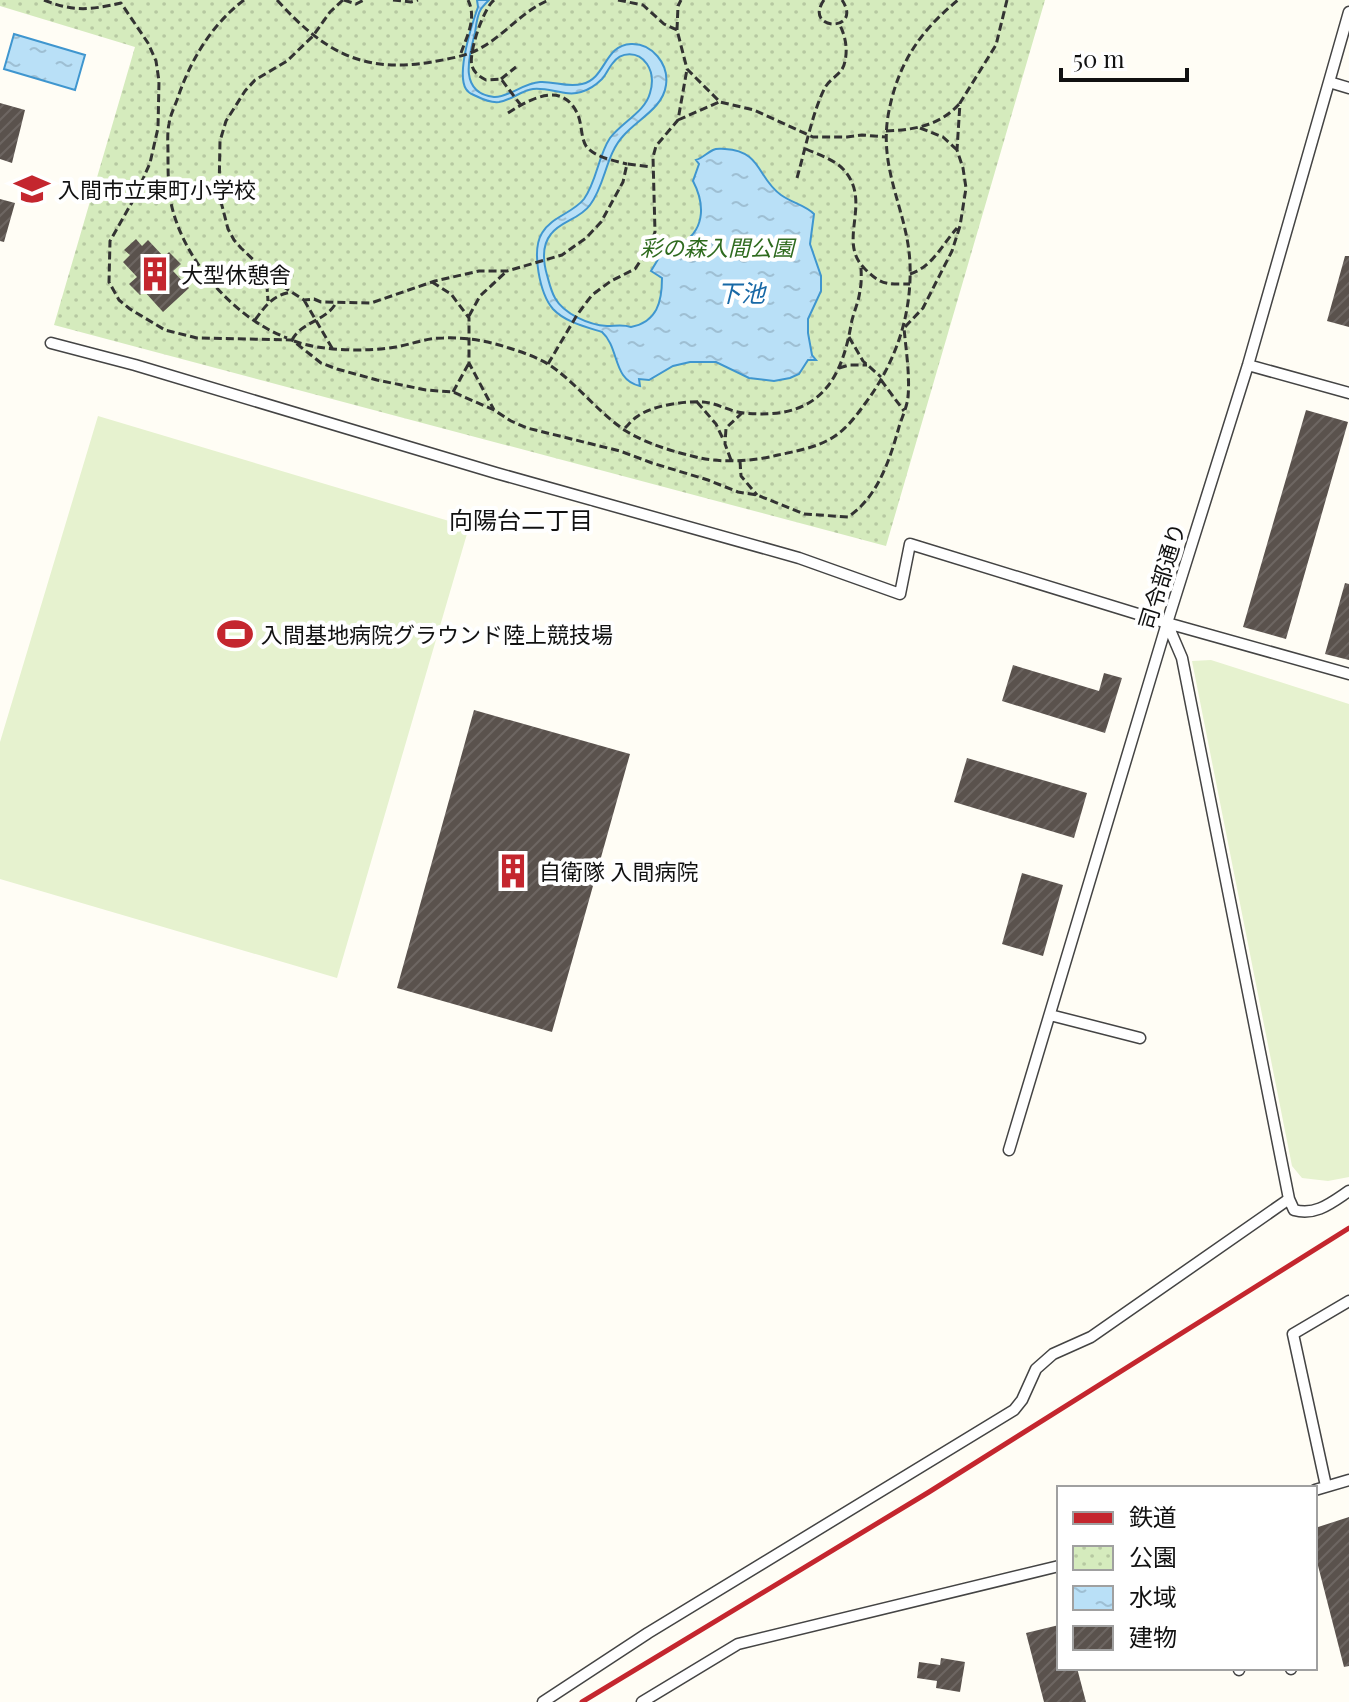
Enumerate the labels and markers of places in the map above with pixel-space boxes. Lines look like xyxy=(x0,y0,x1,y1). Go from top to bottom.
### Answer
school or university icon: 入間市立東町小学校 xyxy=(13,170,51,208)
place label: 入間市立東町小学校 xyxy=(58,174,256,204)
building icon: 大型休憩舎 xyxy=(136,255,174,293)
place label: 大型休憩舎 xyxy=(181,259,291,289)
sports icon: 入間基地病院グラウンド陸上競技場 xyxy=(216,615,254,653)
place label: 入間基地病院グラウンド陸上競技場 xyxy=(261,619,613,649)
building icon: 自衛隊 入間病院 xyxy=(494,852,532,890)
place label: 自衛隊 入間病院 xyxy=(539,856,698,886)

